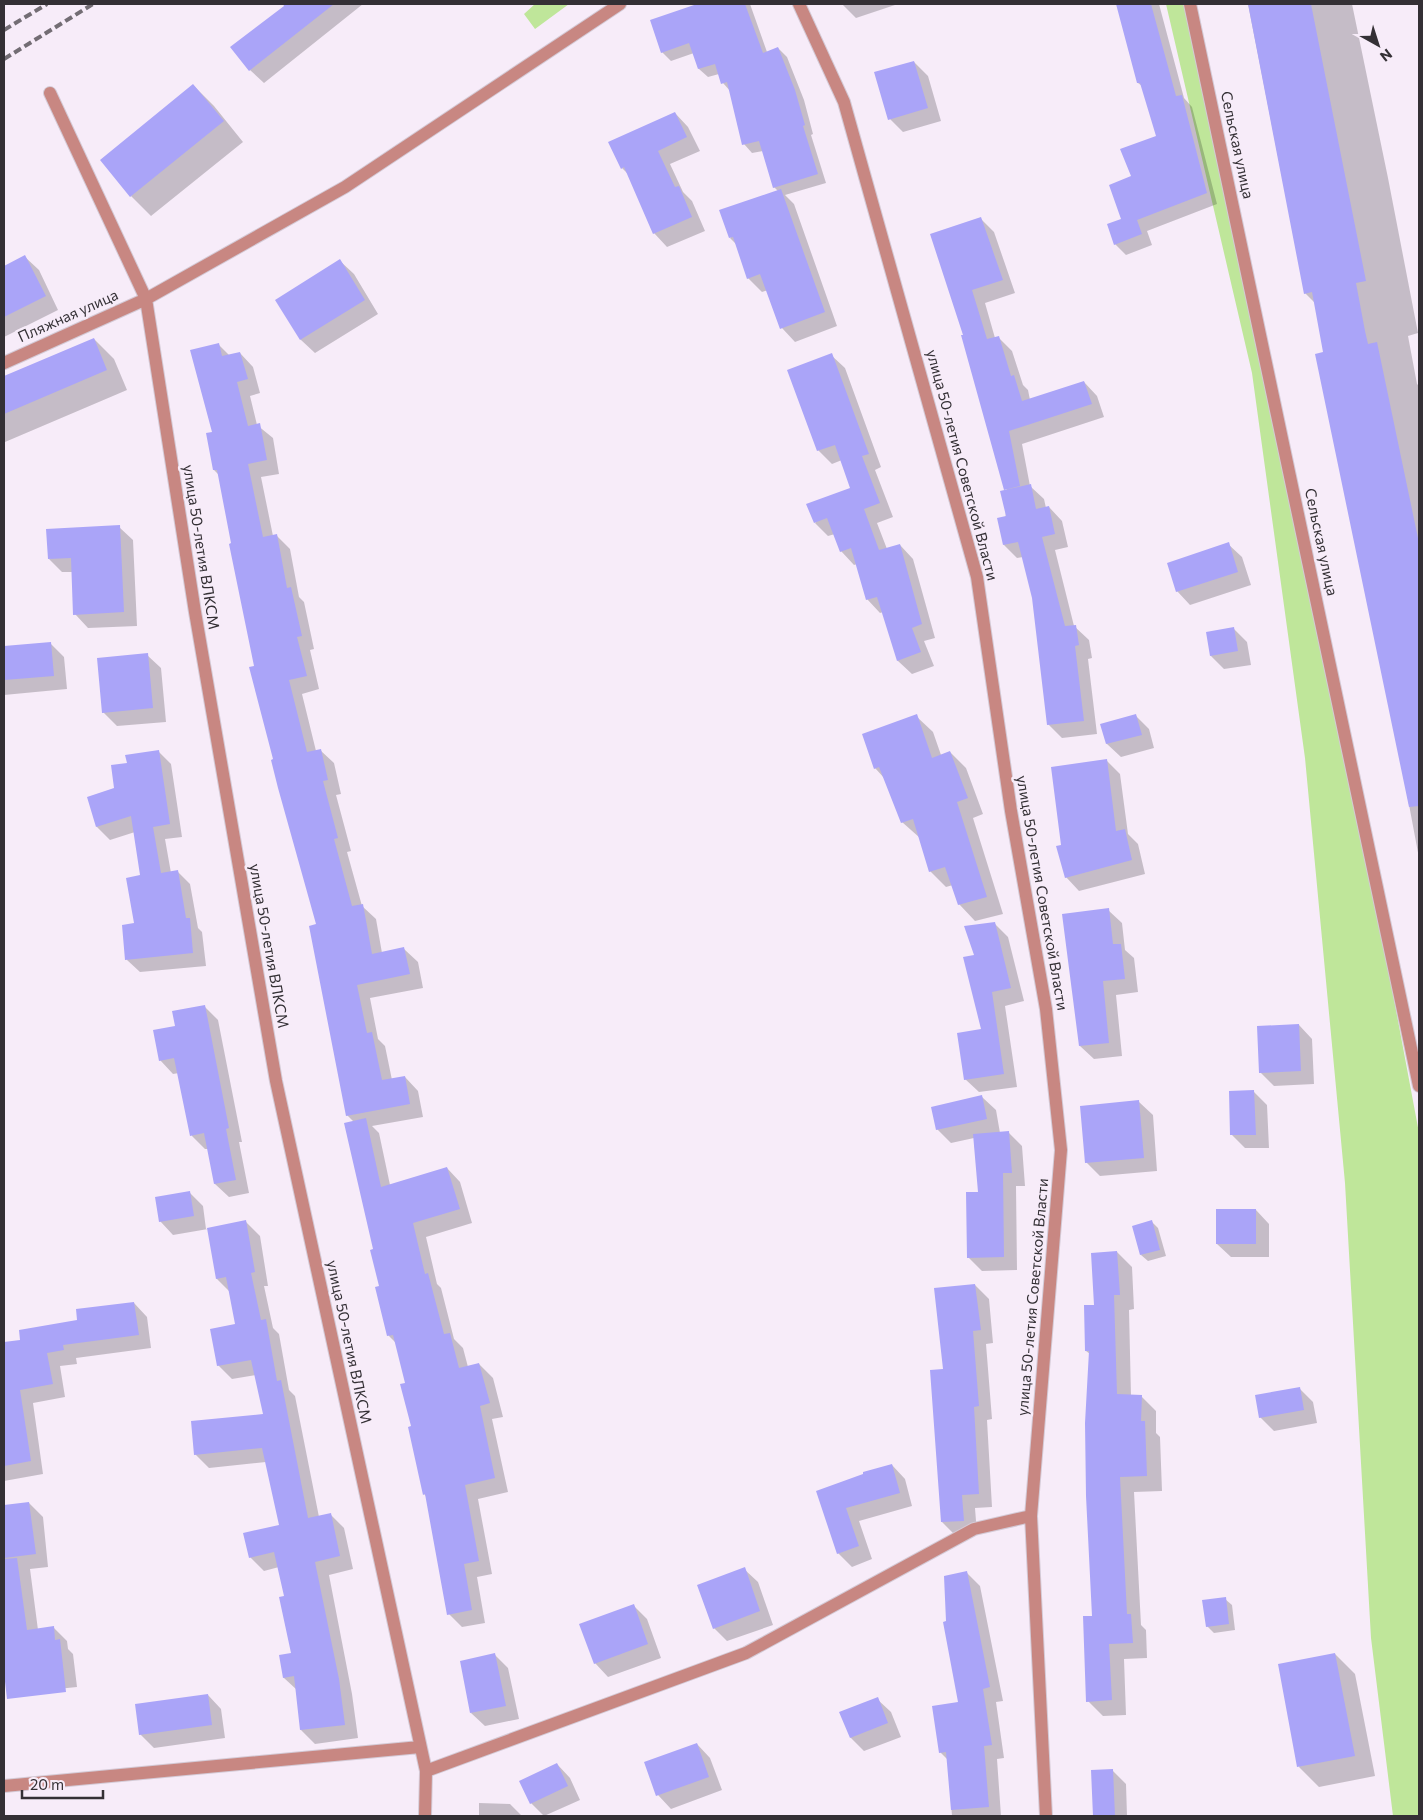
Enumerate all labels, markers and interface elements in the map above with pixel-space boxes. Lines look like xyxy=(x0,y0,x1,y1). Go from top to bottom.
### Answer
north arrow xyxy=(1353,20,1403,70)
text: N xyxy=(1377,46,1396,65)
street label: Сельская улица xyxy=(1218,89,1258,200)
street label: Пляжная улица xyxy=(15,285,120,345)
street label: улица 50-летия Советской Власти xyxy=(923,347,1003,582)
street label: улица 50-летия ВЛКСМ xyxy=(180,463,224,631)
street label: Сельская улица xyxy=(1302,486,1342,597)
street label: улица 50-летия Советской Власти xyxy=(1013,774,1073,1012)
street label: улица 50-летия ВЛКСМ xyxy=(247,862,293,1030)
street label: улица 50-летия Советской Власти xyxy=(1013,1177,1051,1416)
street label: улица 50-летия ВЛКСМ xyxy=(324,1258,376,1425)
scale bar xyxy=(22,1768,104,1800)
text: 20 m xyxy=(30,1775,64,1793)

